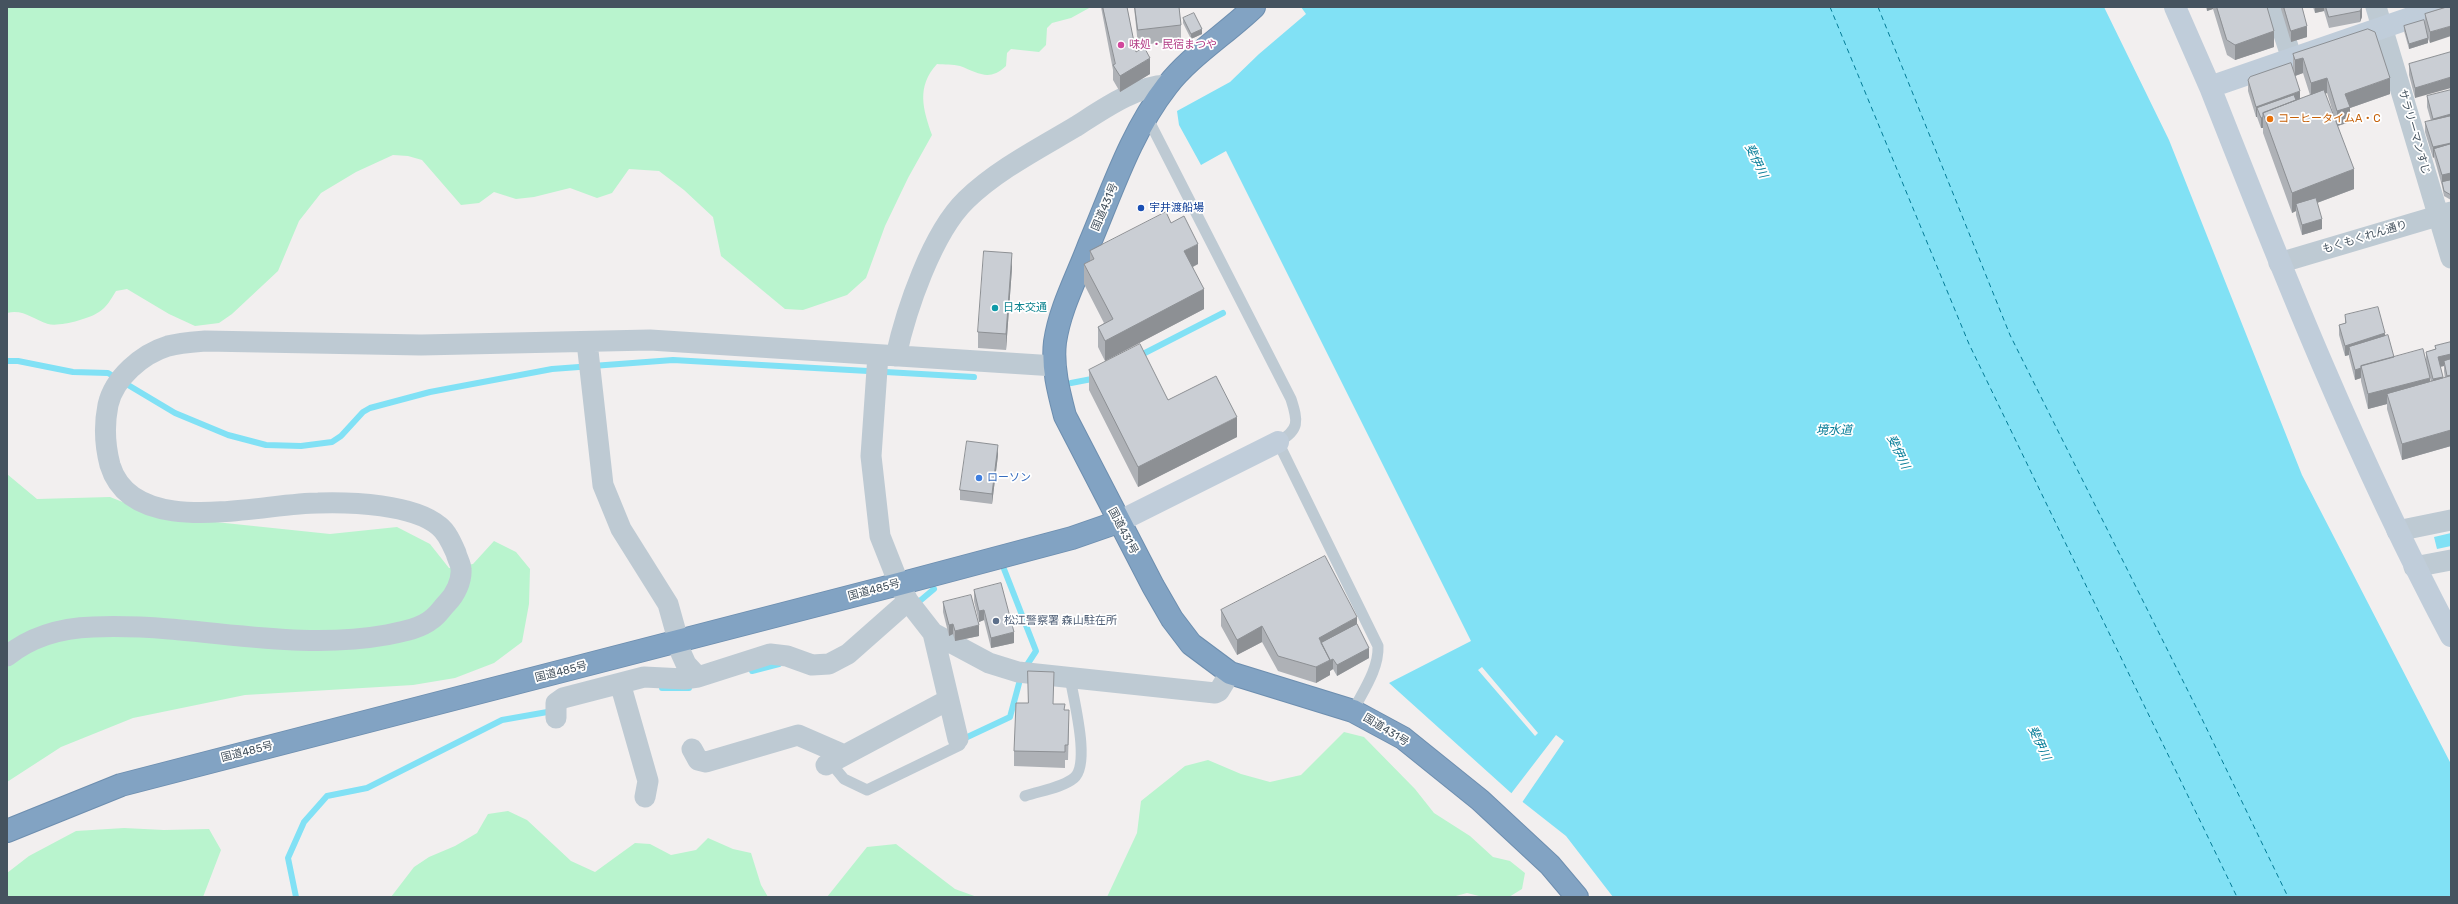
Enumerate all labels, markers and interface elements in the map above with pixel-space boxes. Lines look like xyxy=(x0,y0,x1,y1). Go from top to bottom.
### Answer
place label: 味処・民宿まつや xyxy=(1129,38,1217,52)
marker: 味処・民宿まつや xyxy=(1116,40,1126,50)
street label: サラリーマンすじ xyxy=(2396,88,2432,176)
place label: コーヒータイムA・C xyxy=(2278,112,2381,126)
marker: コーヒータイムA・C xyxy=(2265,114,2275,124)
water label: 斐伊川 xyxy=(1742,142,1770,180)
street label: 国道431号 xyxy=(1089,181,1121,233)
place label: 宇井渡船場 xyxy=(1149,201,1204,215)
marker: 宇井渡船場 xyxy=(1136,203,1146,213)
street label: もくもくれん通り xyxy=(2321,218,2409,256)
place label: 日本交通 xyxy=(1003,301,1047,315)
marker: 日本交通 xyxy=(990,303,1000,313)
water label: 境水道 xyxy=(1816,424,1852,438)
water label: 斐伊川 xyxy=(1884,433,1912,471)
place label: ローソン xyxy=(987,471,1031,485)
marker: ローソン xyxy=(974,473,984,483)
street label: 国道431号 xyxy=(1105,505,1141,557)
street label: 国道485号 xyxy=(847,577,901,603)
place label: 松江警察署 森山駐在所 xyxy=(1004,614,1117,628)
marker: 松江警察署 森山駐在所 xyxy=(991,616,1001,626)
street label: 国道485号 xyxy=(534,659,588,685)
street label: 国道431号 xyxy=(1361,711,1411,749)
water label: 斐伊川 xyxy=(2025,724,2053,762)
street label: 国道485号 xyxy=(220,739,274,765)

